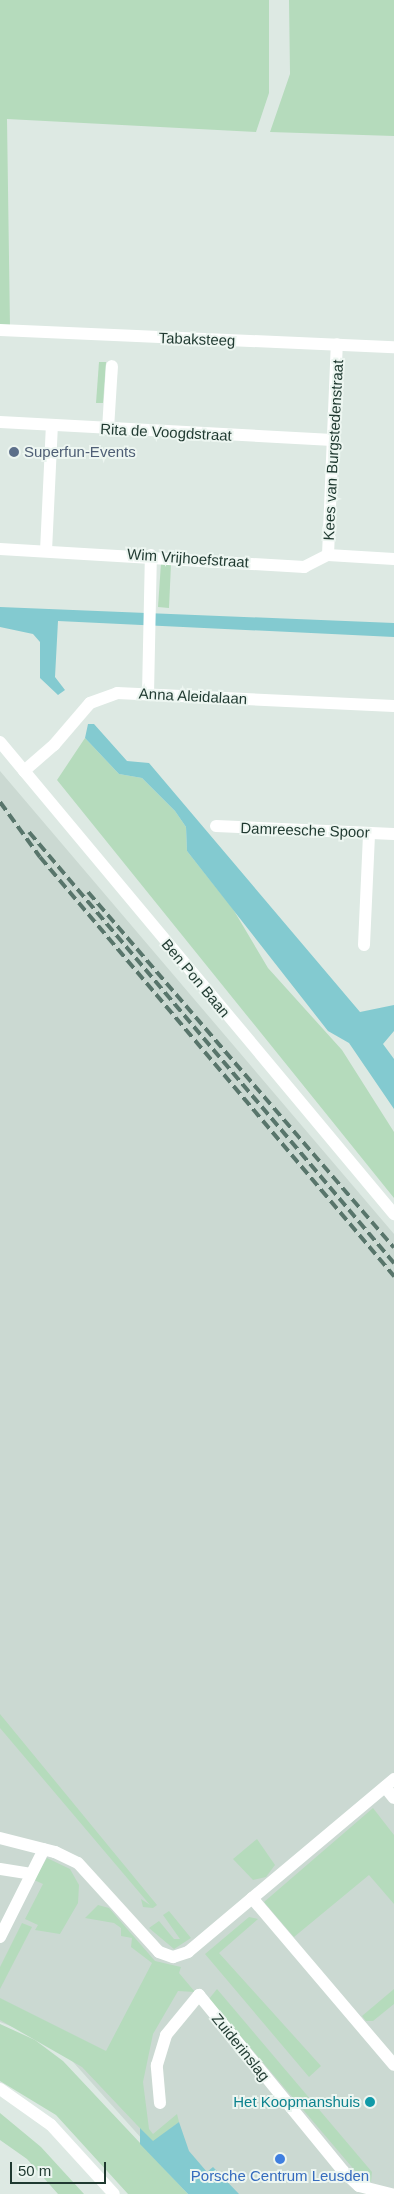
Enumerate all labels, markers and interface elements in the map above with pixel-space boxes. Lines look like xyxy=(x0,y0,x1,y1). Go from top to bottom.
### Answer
street label: Tabaksteeg xyxy=(158,329,236,349)
street label: Kees van Burgstedenstraat xyxy=(319,359,347,541)
street label: Rita de Voogdstraat xyxy=(100,420,232,444)
place label: Superfun-Events xyxy=(24,443,136,461)
marker: Superfun-Events xyxy=(8,446,20,458)
street label: Wim Vrijhoefstraat xyxy=(127,545,249,571)
street label: Anna Aleidalaan xyxy=(138,684,248,708)
street label: Damreesche Spoor xyxy=(240,819,370,841)
street label: Ben Pon Baan xyxy=(158,935,234,1021)
street label: Zuiderinslag xyxy=(208,2010,274,2084)
place label: Het Koopmanshuis xyxy=(233,2093,360,2111)
marker: Het Koopmanshuis xyxy=(364,2096,376,2108)
scale bar xyxy=(12,2152,109,2184)
marker: Porsche Centrum Leusden xyxy=(274,2153,286,2165)
text: 50 m xyxy=(18,2162,51,2179)
place label: Porsche Centrum Leusden xyxy=(191,2167,369,2185)

